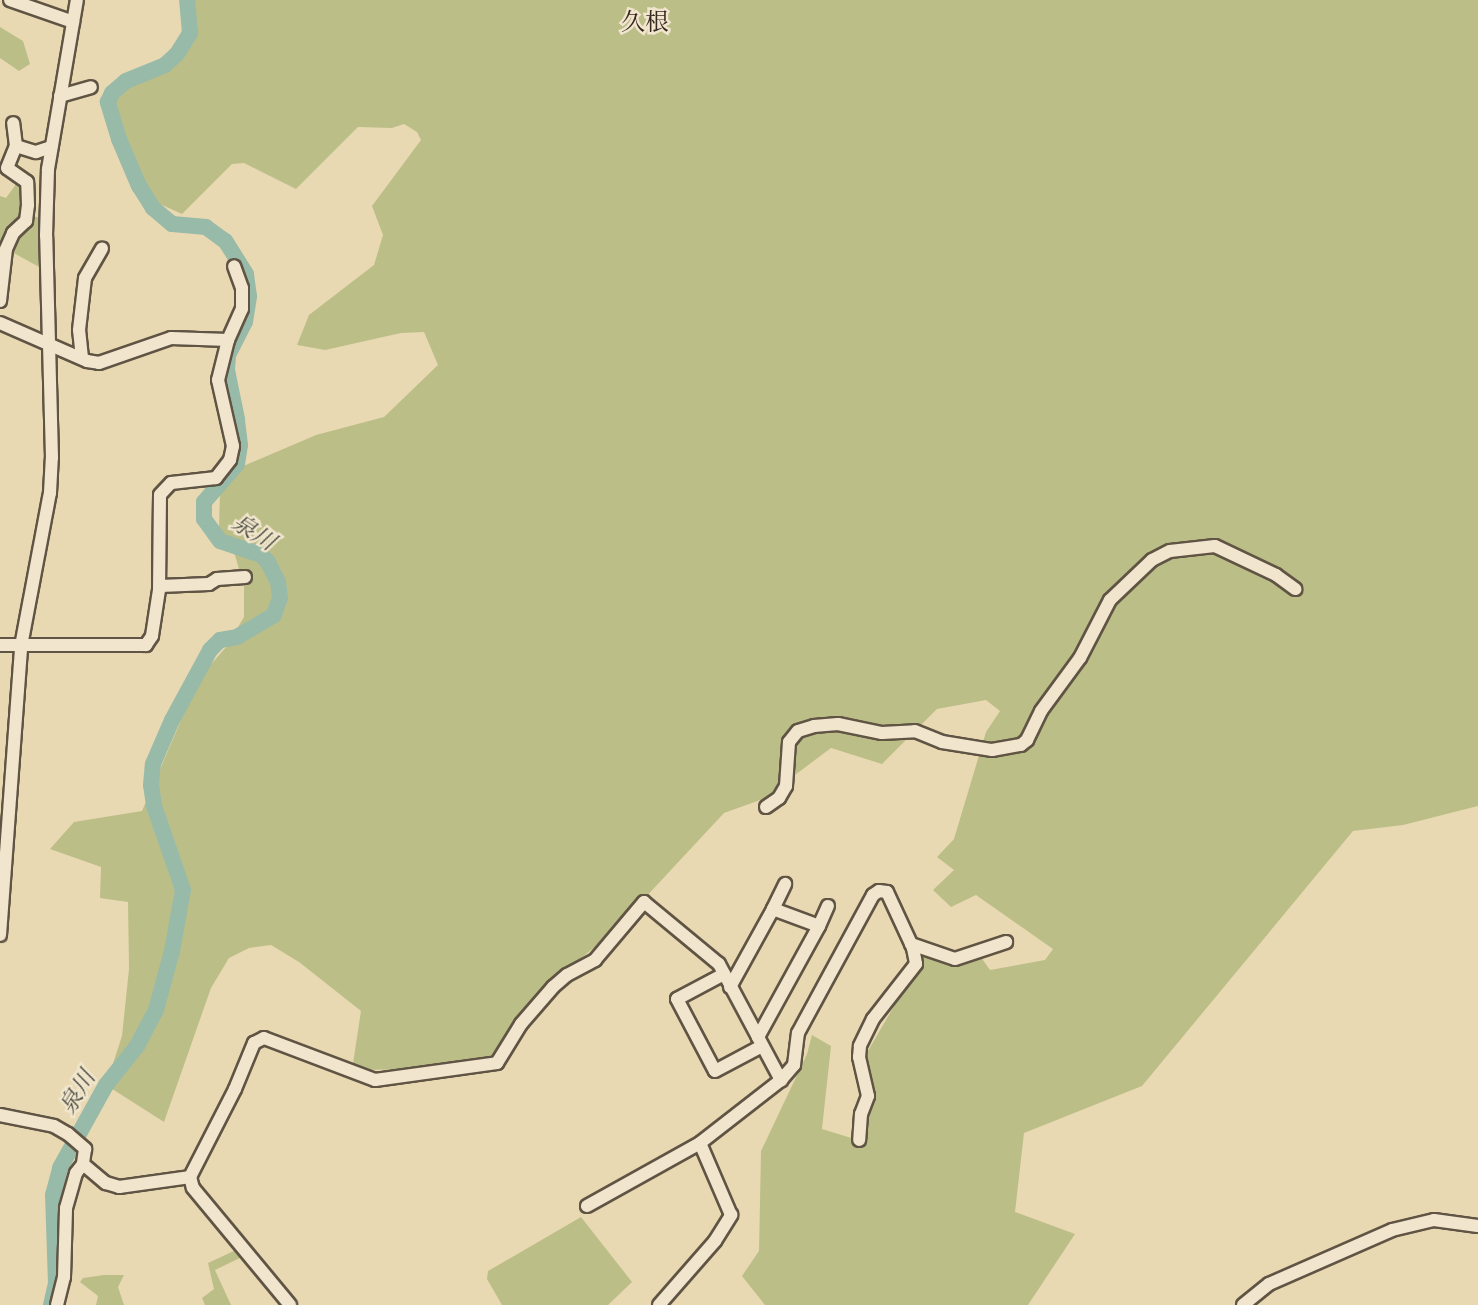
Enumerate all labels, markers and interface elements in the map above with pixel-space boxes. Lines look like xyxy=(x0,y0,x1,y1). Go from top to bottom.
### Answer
district label: 久根 xyxy=(621,9,669,37)
water label: 泉川 xyxy=(227,508,281,556)
water label: 泉川 xyxy=(53,1065,101,1119)

